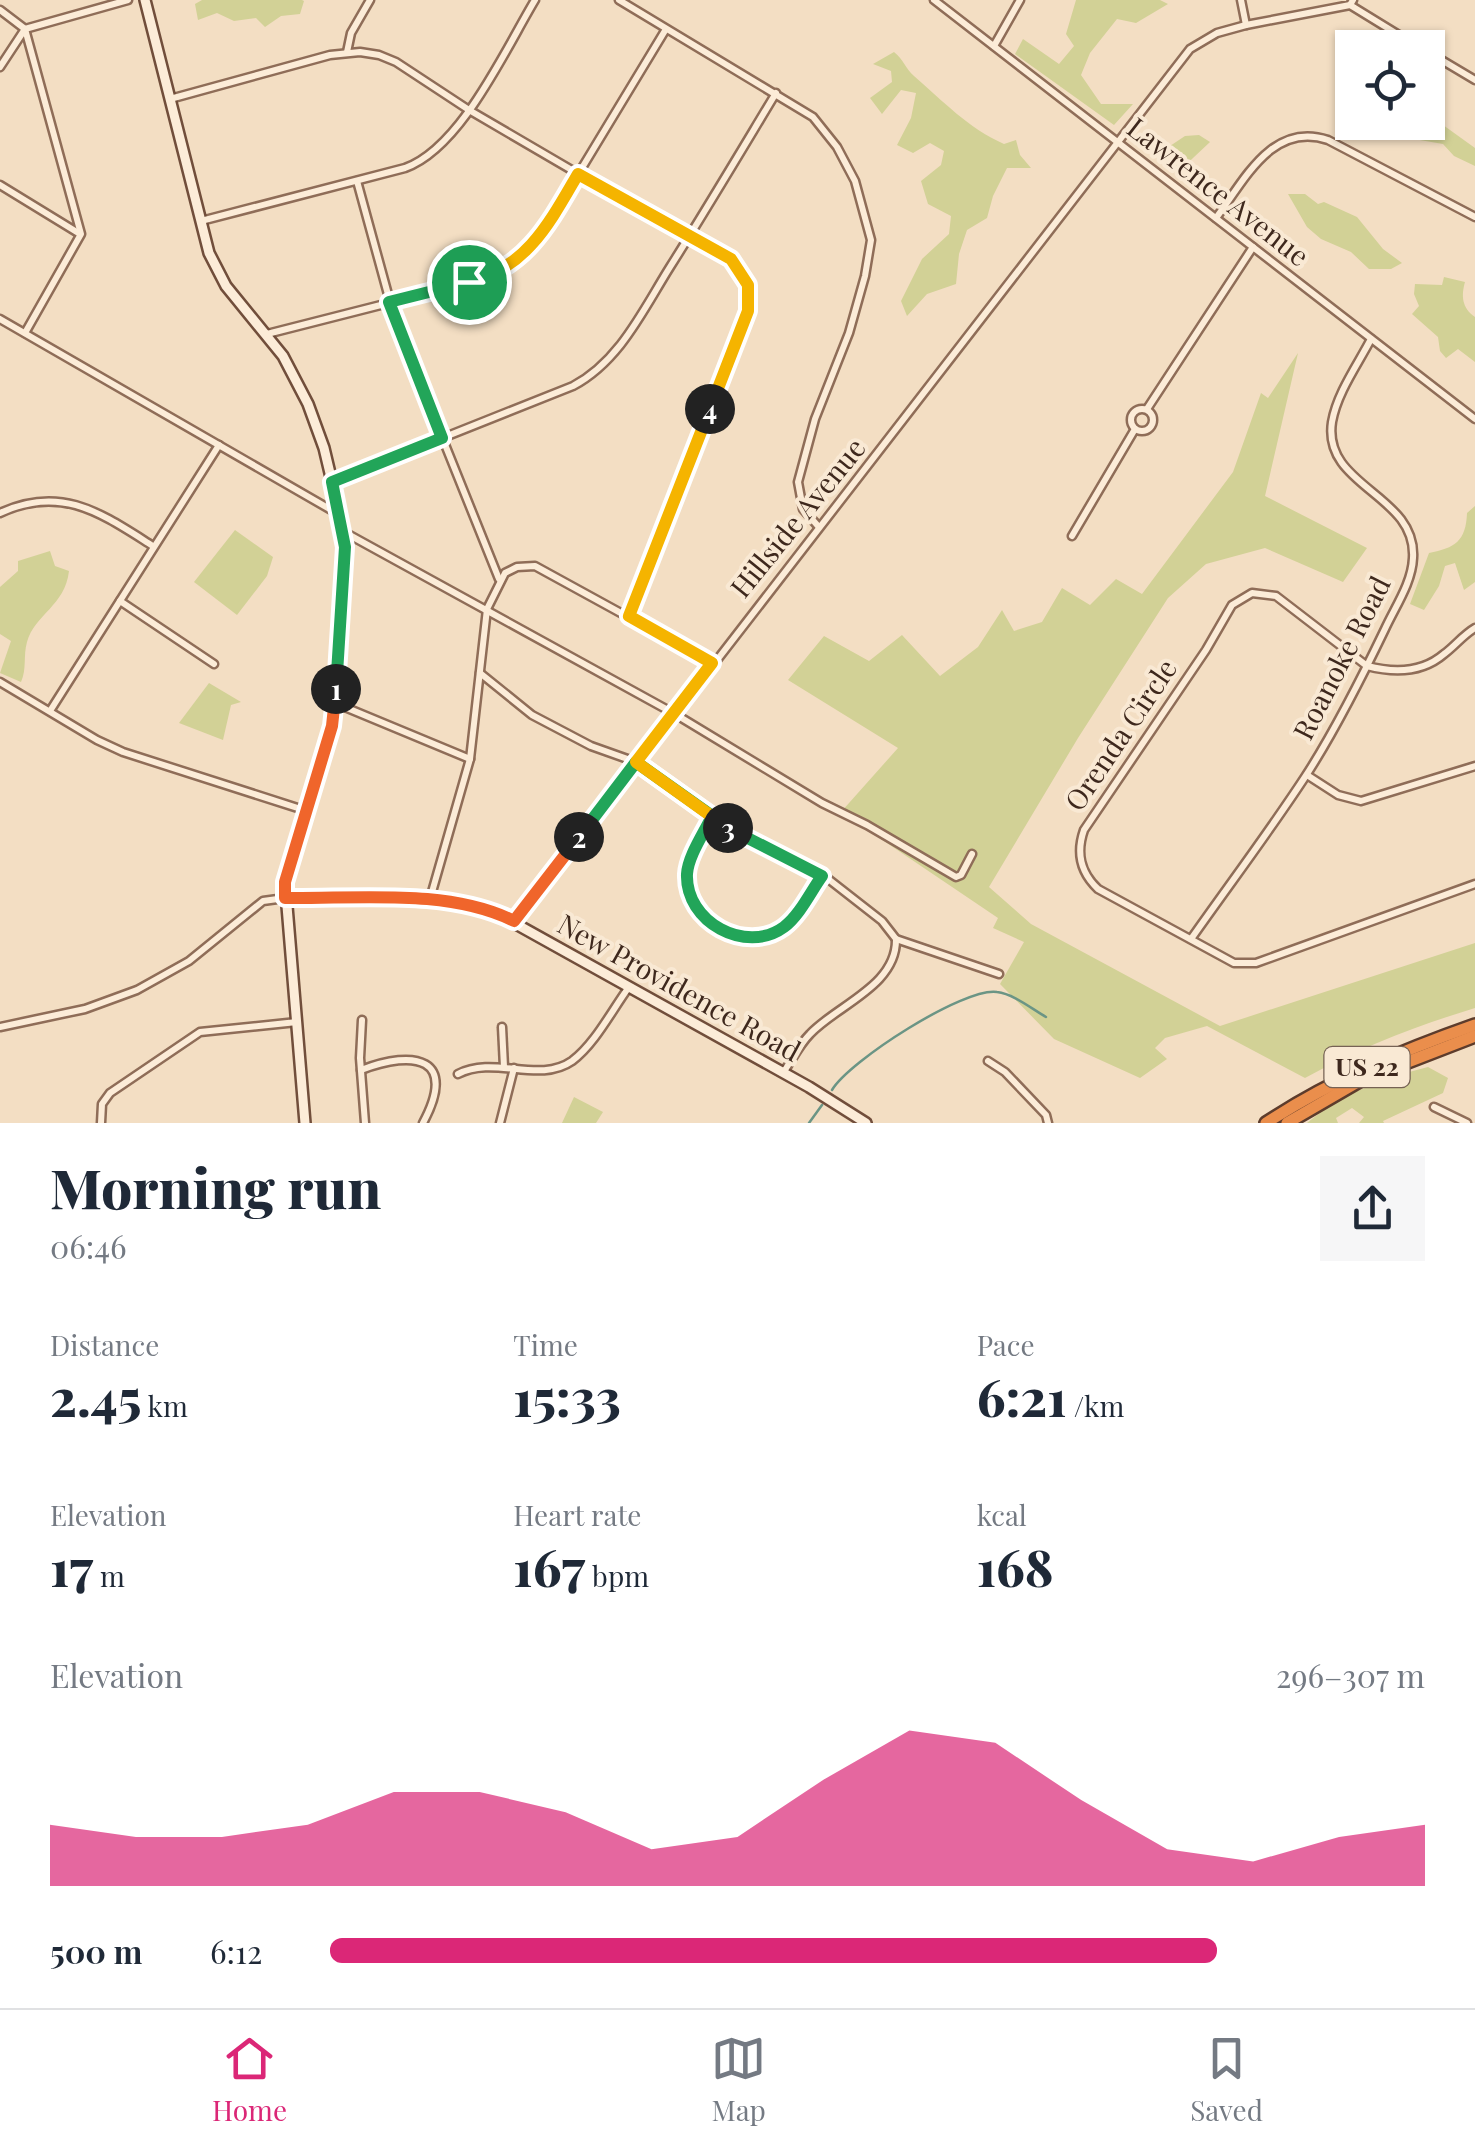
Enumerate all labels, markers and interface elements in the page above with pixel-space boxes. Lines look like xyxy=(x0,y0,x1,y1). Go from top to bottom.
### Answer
map controls xyxy=(1335,30,1445,140)
button: locate xyxy=(1335,30,1445,140)
street label: Lawrence Avenue xyxy=(1121,108,1317,273)
pin xyxy=(427,240,512,325)
icon: arrive xyxy=(442,255,497,310)
pin: 4 xyxy=(685,384,735,434)
text: 4 xyxy=(703,390,717,427)
street label: Hillside Avenue xyxy=(721,430,873,604)
street label: Roanoke Road xyxy=(1284,569,1398,745)
street label: Orenda Circle xyxy=(1055,651,1184,817)
pin: 1 xyxy=(311,664,361,714)
text: 1 xyxy=(331,670,341,707)
pin: 3 xyxy=(703,803,753,853)
text: 3 xyxy=(721,809,735,846)
pin: 2 xyxy=(554,812,604,862)
text: 2 xyxy=(572,818,586,855)
street label: New Providence Road xyxy=(552,905,808,1069)
road number: US 22 xyxy=(1324,1047,1410,1087)
text: Morning run xyxy=(50,1149,381,1223)
button: share xyxy=(1320,1156,1425,1261)
text: 06:46 xyxy=(50,1224,127,1267)
text: Distance xyxy=(50,1326,159,1363)
text: Time xyxy=(513,1326,578,1363)
text: Pace xyxy=(977,1326,1035,1363)
text: 2.45 xyxy=(50,1363,141,1430)
text: 15:33 xyxy=(513,1363,621,1430)
text: 6:21 xyxy=(977,1363,1067,1430)
text: km xyxy=(141,1387,188,1424)
text: /km xyxy=(1067,1387,1124,1424)
text: Elevation xyxy=(50,1496,166,1533)
text: Heart rate xyxy=(513,1496,642,1533)
text: kcal xyxy=(977,1496,1027,1533)
text: 17 xyxy=(50,1533,93,1600)
text: 167 xyxy=(513,1533,585,1600)
text: 168 xyxy=(977,1533,1054,1600)
text: m xyxy=(93,1557,125,1594)
text: bpm xyxy=(585,1557,649,1594)
text: Elevation xyxy=(50,1653,183,1696)
text: 296–307 m xyxy=(1276,1653,1425,1696)
text: 500 m xyxy=(50,1929,142,1972)
text: 6:12 xyxy=(210,1929,262,1972)
tab: Home xyxy=(212,2031,287,2128)
tab: Map xyxy=(711,2031,766,2128)
tab: Saved xyxy=(1190,2031,1263,2128)

